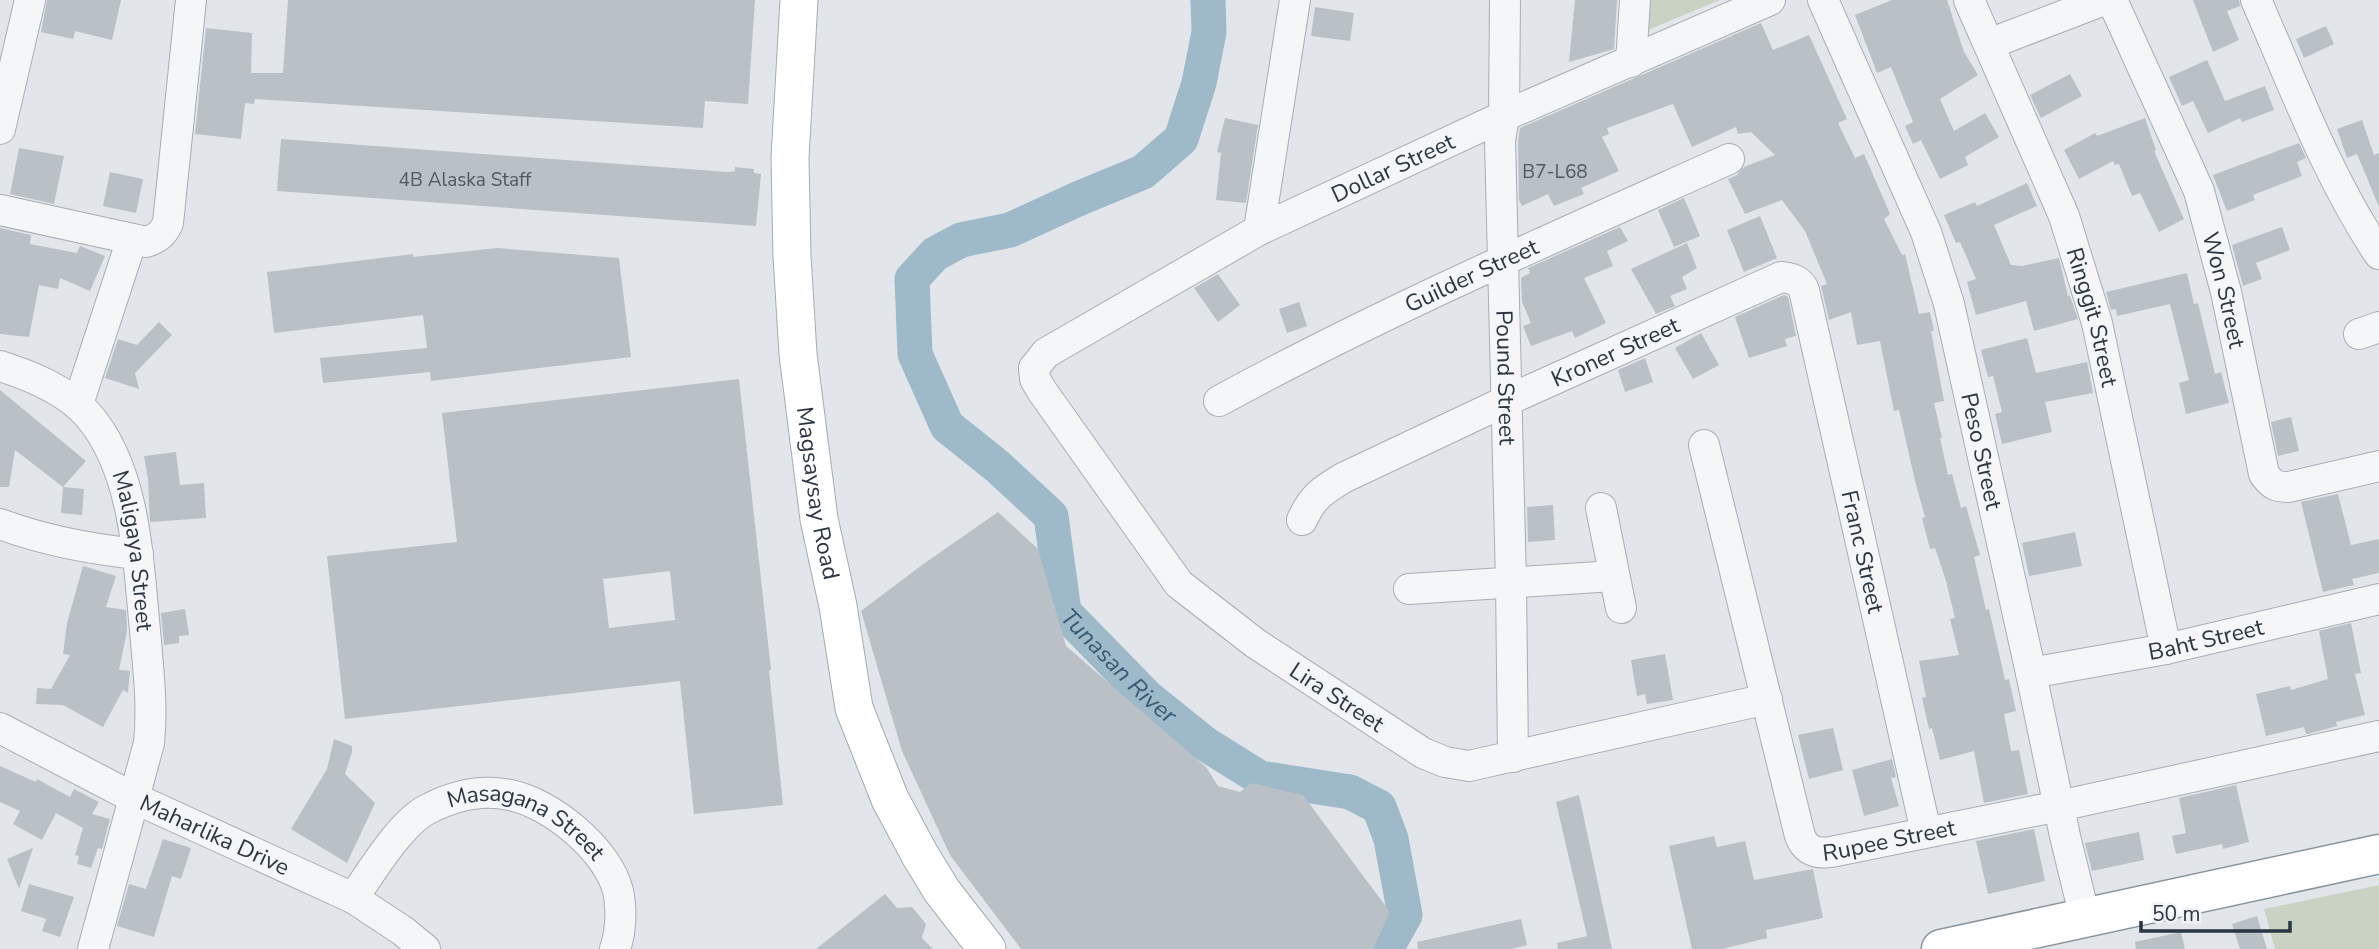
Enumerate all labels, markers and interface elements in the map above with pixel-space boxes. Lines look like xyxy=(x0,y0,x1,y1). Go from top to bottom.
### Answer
street label: Dollar Street xyxy=(1326,126,1461,210)
house number: B7-L68 xyxy=(1522,159,1588,185)
house number: 4B Alaska Staff xyxy=(399,167,532,193)
street label: Won Street xyxy=(2195,228,2252,352)
street label: Guilder Street xyxy=(1400,231,1544,320)
street label: Ringgit Street xyxy=(2059,244,2125,390)
street label: Kroner Street xyxy=(1546,309,1685,395)
street label: Pound Street xyxy=(1488,310,1523,446)
street label: Peso Street xyxy=(1953,390,2009,513)
street label: Magsaysay Road xyxy=(789,405,847,582)
street label: Maligaya Street xyxy=(105,467,160,634)
street label: Franc Street xyxy=(1834,487,1891,617)
water label: Tunasan River xyxy=(1053,601,1185,732)
street label: Baht Street xyxy=(2146,611,2268,668)
street label: Lira Street xyxy=(1283,655,1391,740)
street label: Masagana Street xyxy=(443,778,613,867)
street label: Maharlika Drive xyxy=(135,788,295,883)
street label: Rupee Street xyxy=(1821,812,1959,869)
scale bar xyxy=(2141,890,2290,934)
text: 50 m xyxy=(2152,900,2201,928)

